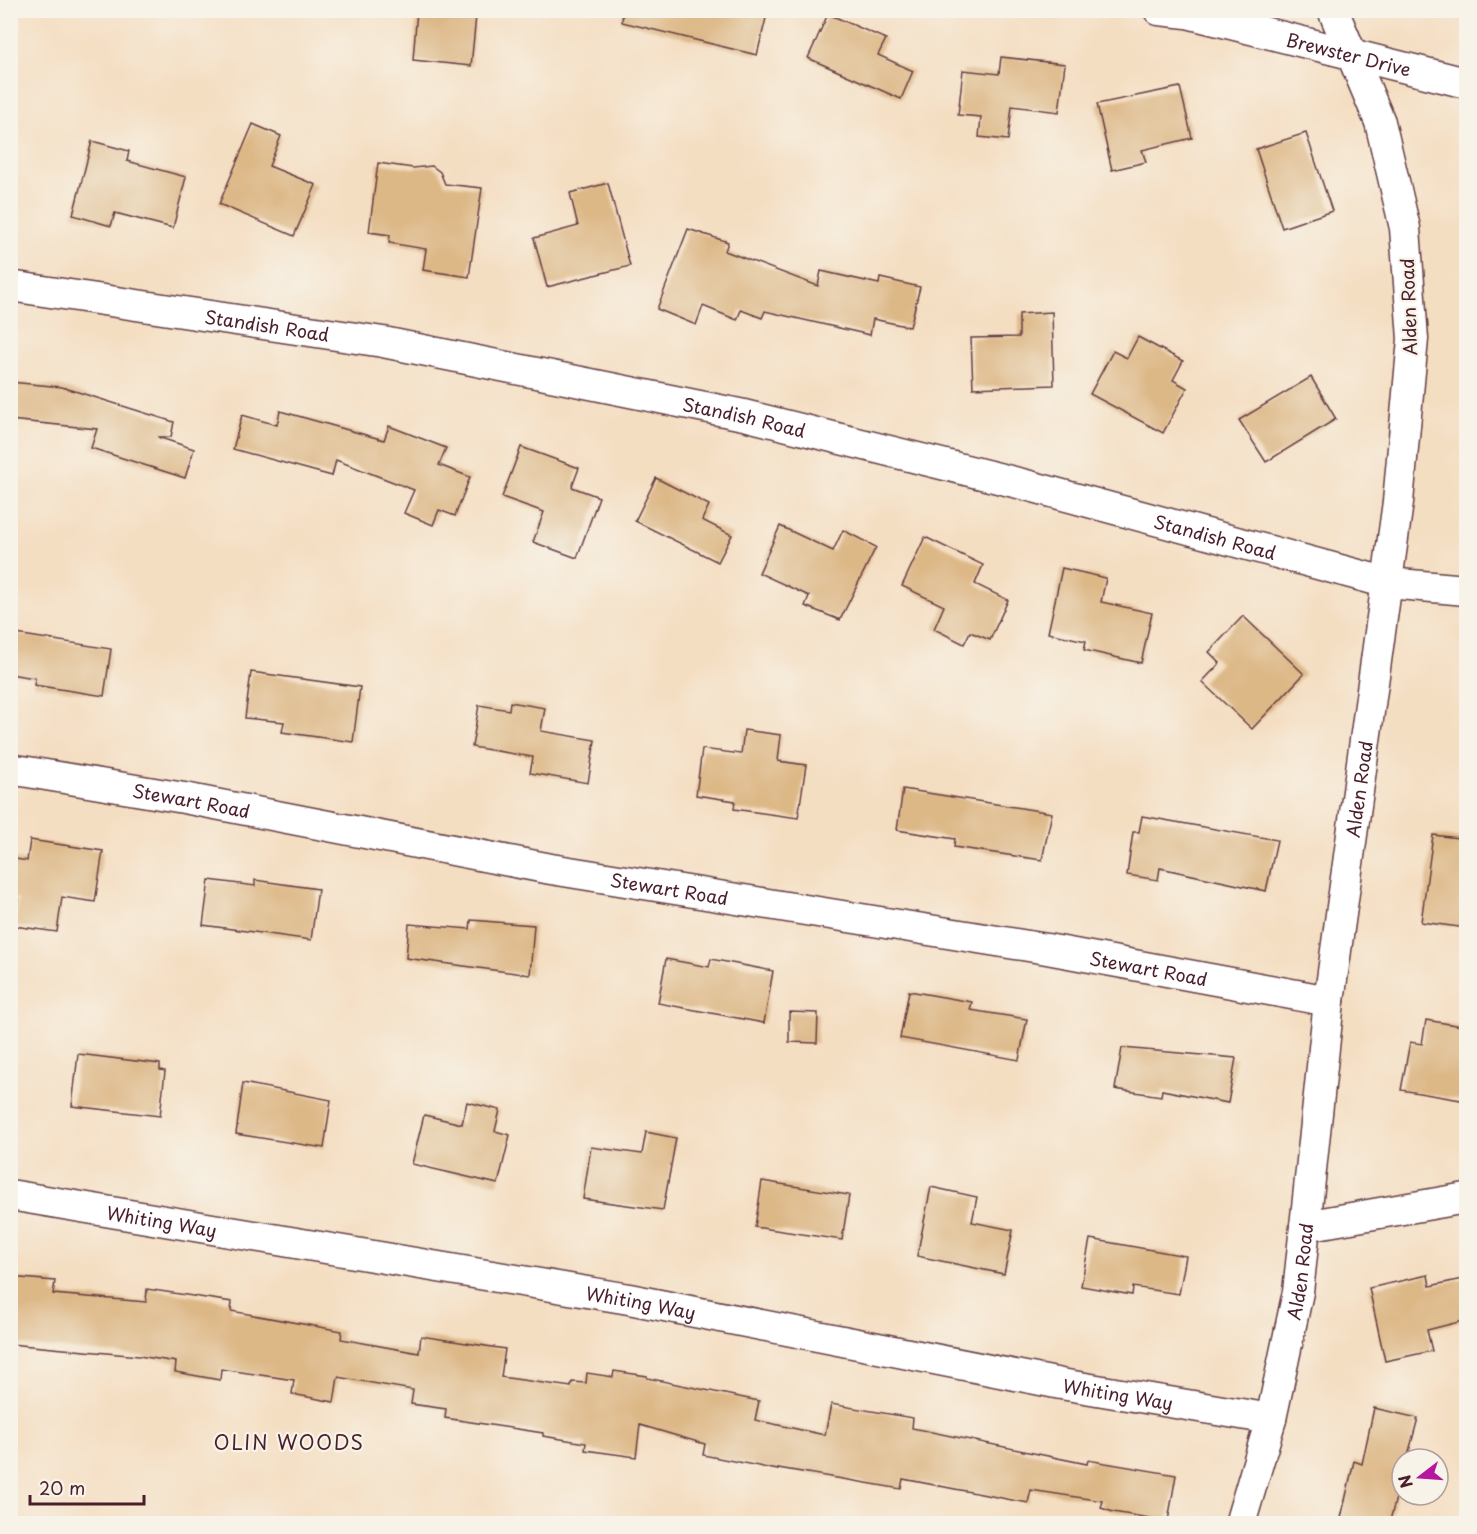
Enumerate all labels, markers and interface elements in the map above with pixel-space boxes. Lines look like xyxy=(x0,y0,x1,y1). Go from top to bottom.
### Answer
street label: Brewster Drive xyxy=(1284,25,1414,82)
street label: Alden Road xyxy=(1393,258,1423,356)
street label: Standish Road xyxy=(203,302,331,347)
street label: Standish Road xyxy=(680,389,809,443)
street label: Standish Road xyxy=(1151,507,1279,566)
street label: Alden Road xyxy=(1338,739,1378,839)
street label: Stewart Road xyxy=(131,776,253,824)
street label: Stewart Road xyxy=(608,865,730,911)
street label: Stewart Road xyxy=(1088,944,1210,992)
street label: Whiting Way xyxy=(105,1198,219,1243)
street label: Alden Road xyxy=(1279,1222,1319,1322)
street label: Whiting Way xyxy=(584,1279,698,1325)
street label: Whiting Way xyxy=(1061,1371,1175,1416)
district label: OLIN WOODS xyxy=(214,1427,364,1457)
north arrow xyxy=(1390,1447,1450,1507)
scale bar xyxy=(30,1468,144,1506)
text: N xyxy=(1391,1472,1418,1491)
text: 20 m xyxy=(39,1474,85,1501)

